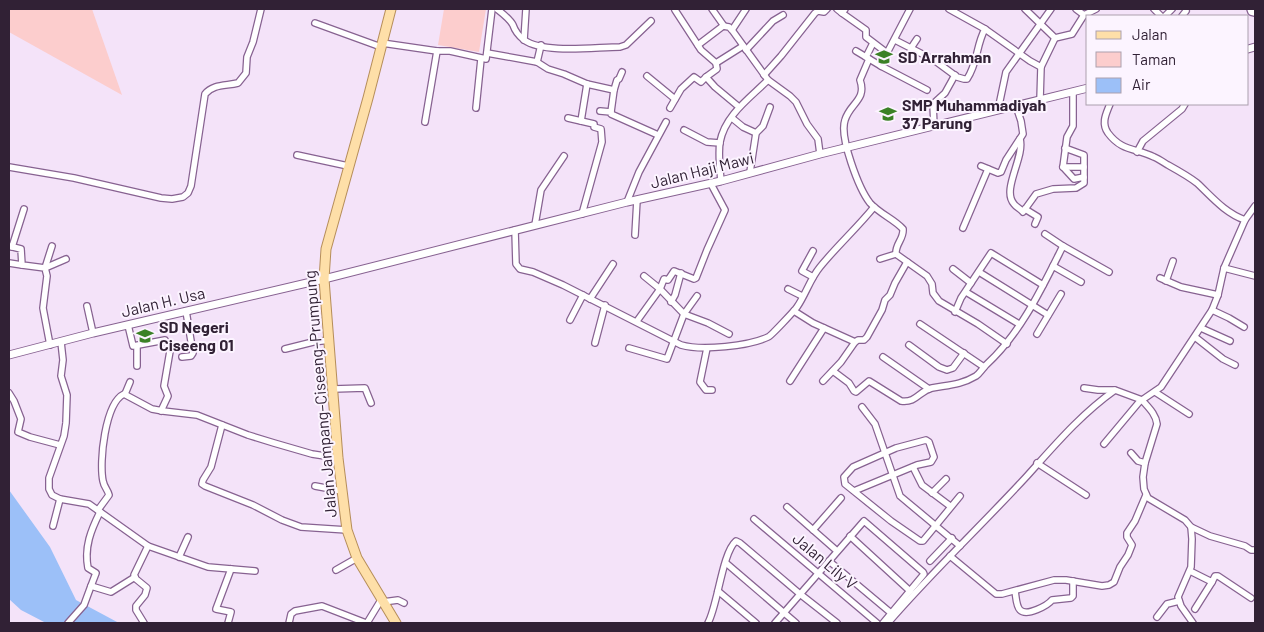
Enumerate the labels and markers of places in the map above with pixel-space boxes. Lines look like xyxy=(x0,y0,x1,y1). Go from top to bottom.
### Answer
school or university icon: SD Arrahman xyxy=(874,47,894,67)
place label: SD Arrahman xyxy=(898,47,991,66)
place label: SMP Muhammadiyah 37 Parung xyxy=(902,95,1046,132)
school or university icon: SMP Muhammadiyah 37 Parung xyxy=(878,104,898,124)
place label: SD Negeri Ciseeng 01 xyxy=(159,317,234,354)
school or university icon: SD Negeri Ciseeng 01 xyxy=(135,326,155,346)

